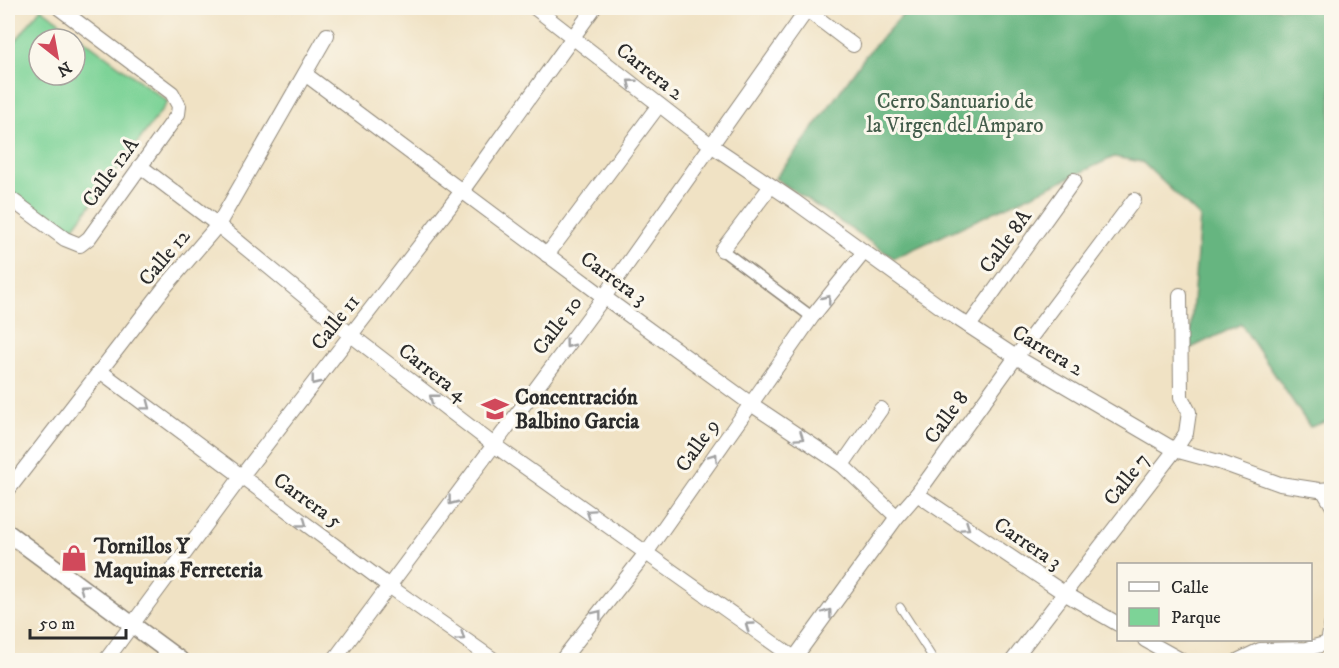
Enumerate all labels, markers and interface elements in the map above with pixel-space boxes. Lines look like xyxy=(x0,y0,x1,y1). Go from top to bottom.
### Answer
north arrow xyxy=(27,27,87,87)
street label: Carrera 2 xyxy=(610,37,689,107)
text: N xyxy=(53,57,75,81)
one-way arrow xyxy=(627,80,638,91)
park label: Cerro Santuario de la Virgen del Amparo xyxy=(866,89,1044,139)
street label: Calle 12A xyxy=(77,132,145,213)
street label: Calle 8A xyxy=(974,204,1038,279)
street label: Calle 12 xyxy=(133,223,197,292)
street label: Carrera 3 xyxy=(575,246,652,312)
street label: Calle 11 xyxy=(306,289,366,356)
street label: Calle 10 xyxy=(527,291,589,360)
one-way arrow xyxy=(820,294,831,305)
street label: Carrera 2 xyxy=(1007,319,1089,383)
street label: Carrera 4 xyxy=(393,338,473,408)
one-way arrow xyxy=(565,338,576,349)
one-way arrow xyxy=(312,375,323,386)
place label: Concentración Balbino Garcia xyxy=(515,385,640,435)
street label: Calle 8 xyxy=(919,386,975,449)
school or university icon: Concentración Balbino Garcia xyxy=(480,394,510,424)
one-way arrow xyxy=(429,395,440,406)
one-way arrow xyxy=(140,399,151,410)
street label: Calle 9 xyxy=(670,414,725,477)
one-way arrow xyxy=(793,430,804,441)
street label: Calle 7 xyxy=(1098,448,1155,511)
one-way arrow xyxy=(707,453,718,464)
street label: Carrera 5 xyxy=(268,467,347,535)
one-way arrow xyxy=(449,494,460,505)
one-way arrow xyxy=(586,509,597,520)
street label: Carrera 3 xyxy=(989,512,1066,576)
one-way arrow xyxy=(297,515,308,526)
one-way arrow xyxy=(959,519,970,530)
place label: Tornillos Y Maquinas Ferreteria xyxy=(93,534,263,584)
shop icon: Tornillos Y Maquinas Ferreteria xyxy=(59,543,89,573)
legend xyxy=(1117,563,1312,641)
text: Calle xyxy=(1171,577,1209,599)
one-way arrow xyxy=(78,584,89,595)
scale bar xyxy=(30,602,126,640)
text: Parque xyxy=(1171,607,1221,629)
one-way arrow xyxy=(821,609,832,620)
one-way arrow xyxy=(591,610,602,621)
text: 50 m xyxy=(39,613,75,635)
one-way arrow xyxy=(745,623,756,634)
one-way arrow xyxy=(455,630,466,641)

